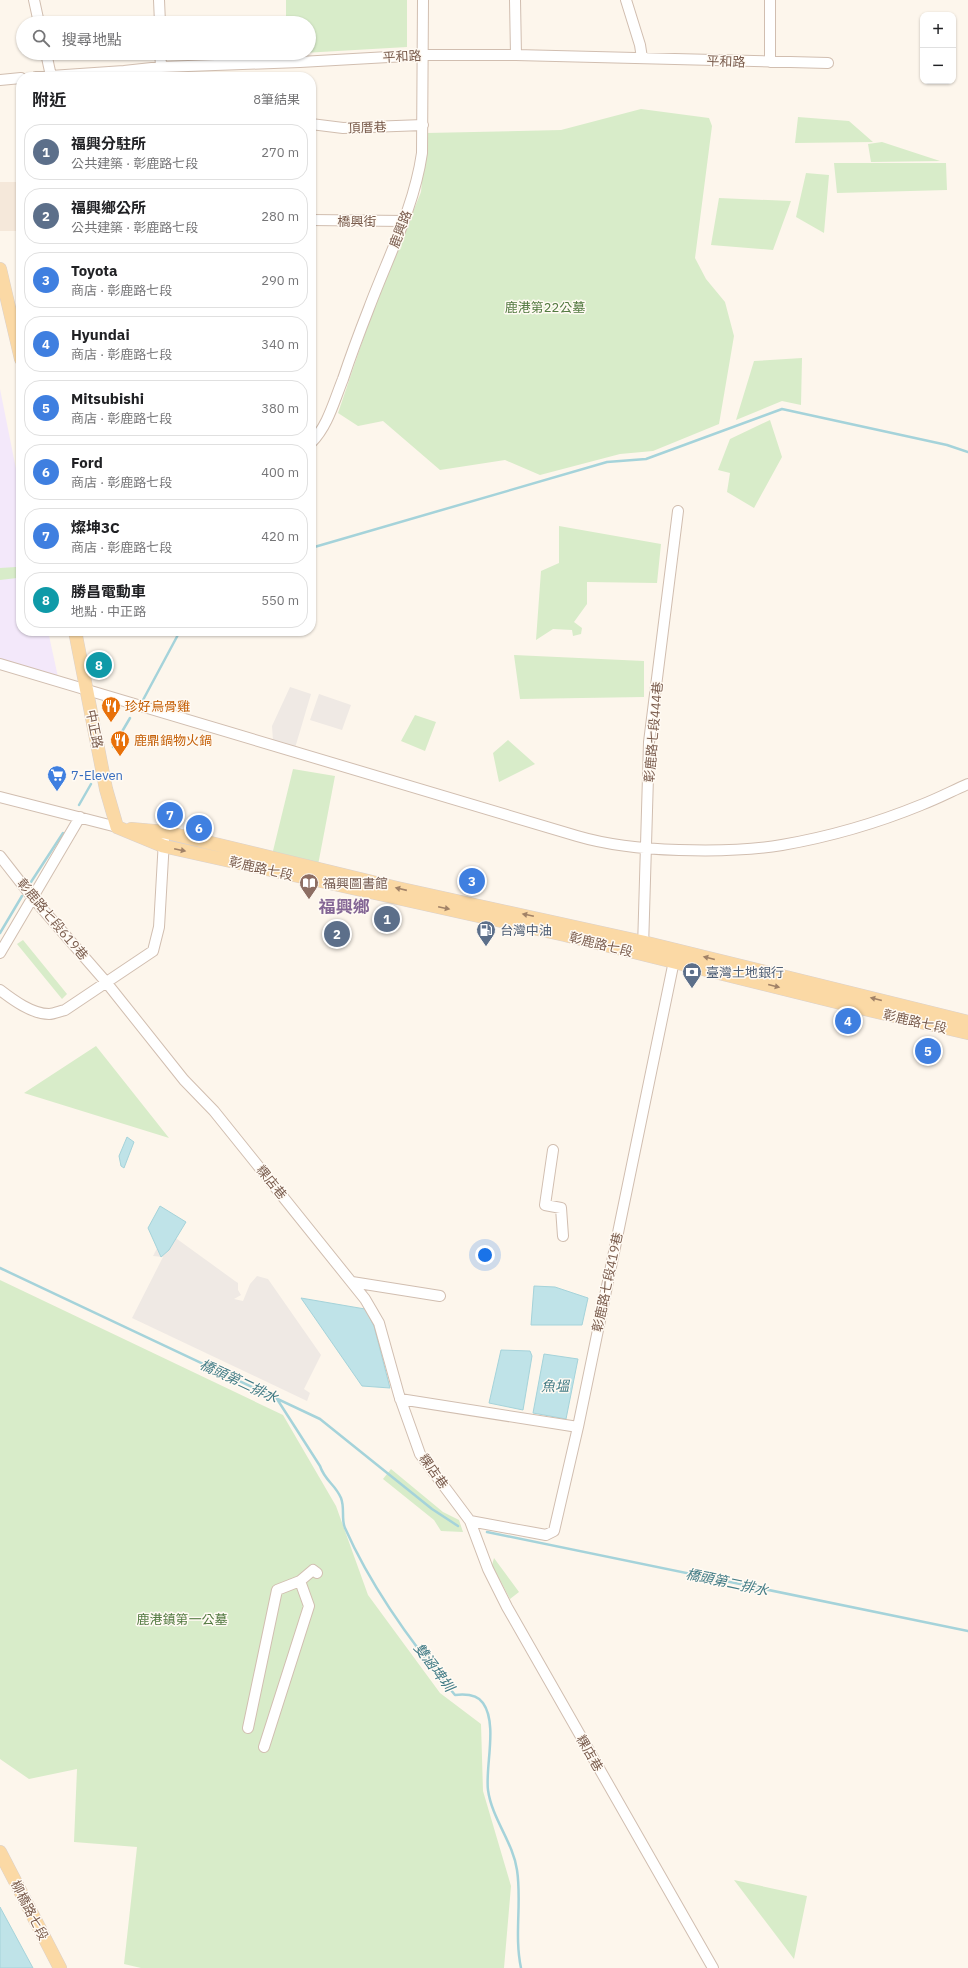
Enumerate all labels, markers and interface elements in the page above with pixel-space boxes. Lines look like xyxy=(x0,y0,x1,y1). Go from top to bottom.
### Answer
map controls xyxy=(920,12,956,84)
button: + xyxy=(920,12,956,48)
search box xyxy=(16,16,316,60)
icon: search xyxy=(30,27,52,49)
text: 搜尋地點 xyxy=(62,30,122,49)
street label: 平和路 xyxy=(382,47,422,66)
button: − xyxy=(920,48,956,84)
street label: 平和路 xyxy=(706,52,746,71)
text: 附近 xyxy=(32,89,66,111)
text: 8筆結果 xyxy=(253,91,300,108)
street label: 頂厝巷 xyxy=(347,118,387,137)
text: 福興分駐所 xyxy=(71,134,146,153)
text: 1 xyxy=(42,144,50,161)
text: 270 m xyxy=(261,144,299,161)
text: 公共建築 · 彰鹿路七段 xyxy=(71,155,198,172)
text: 福興鄉公所 xyxy=(71,198,146,217)
text: 2 xyxy=(42,208,50,225)
text: 280 m xyxy=(261,208,299,225)
street label: 鹿興路 xyxy=(386,208,415,250)
street label: 橋興街 xyxy=(337,213,377,230)
text: 公共建築 · 彰鹿路七段 xyxy=(71,219,198,236)
text: Toyota xyxy=(71,261,118,280)
text: 3 xyxy=(42,272,50,289)
text: 290 m xyxy=(261,272,299,289)
text: 商店 · 彰鹿路七段 xyxy=(71,282,172,299)
park label: 鹿港第22公墓 xyxy=(505,299,585,316)
text: Hyundai xyxy=(71,325,130,344)
text: 4 xyxy=(42,336,50,353)
text: 340 m xyxy=(261,336,299,353)
text: 商店 · 彰鹿路七段 xyxy=(71,346,172,363)
text: Mitsubishi xyxy=(71,389,144,408)
text: 5 xyxy=(42,400,50,417)
text: 380 m xyxy=(261,400,299,417)
text: 商店 · 彰鹿路七段 xyxy=(71,410,172,427)
text: Ford xyxy=(71,453,103,472)
text: 6 xyxy=(42,464,50,481)
text: 400 m xyxy=(261,464,299,481)
text: 商店 · 彰鹿路七段 xyxy=(71,474,172,491)
text: 燦坤3C xyxy=(71,518,120,537)
text: 7 xyxy=(42,528,50,545)
text: 420 m xyxy=(261,528,299,545)
text: 商店 · 彰鹿路七段 xyxy=(71,539,172,556)
text: 勝昌電動車 xyxy=(71,582,146,601)
text: 8 xyxy=(42,592,50,609)
text: 550 m xyxy=(261,592,299,609)
text: 地點 · 中正路 xyxy=(71,603,146,620)
pin: 8 xyxy=(86,650,112,680)
street label: 彰鹿路七段444巷 xyxy=(641,681,666,783)
restaurant icon: 珍好烏骨雞 xyxy=(100,695,122,723)
place label: 珍好烏骨雞 xyxy=(125,698,190,715)
street label: 中正路 xyxy=(82,708,107,750)
restaurant icon: 鹿鼎鍋物火鍋 xyxy=(109,729,131,757)
place label: 鹿鼎鍋物火鍋 xyxy=(134,732,212,749)
supermarket icon: 7-Eleven xyxy=(46,764,68,792)
place label: 7-Eleven xyxy=(71,767,123,784)
pin: 7 xyxy=(157,800,183,830)
pin: 6 xyxy=(186,813,212,843)
one-way arrow xyxy=(174,847,186,853)
street label: 彰鹿路七段 xyxy=(227,853,294,884)
pin: 3 xyxy=(459,866,485,896)
library icon: 福興圖書館 xyxy=(298,872,320,900)
street label: 彰鹿路七段619巷 xyxy=(14,875,92,964)
place label: 福興圖書館 xyxy=(323,875,388,892)
one-way arrow xyxy=(394,885,407,891)
district label: 福興鄉 xyxy=(319,896,370,918)
pin: 1 xyxy=(374,904,400,934)
one-way arrow xyxy=(437,906,450,912)
one-way arrow xyxy=(522,912,534,918)
pin: 2 xyxy=(324,919,350,949)
fuel station icon: 台灣中油 xyxy=(475,919,497,947)
place label: 台灣中油 xyxy=(500,922,552,939)
street label: 彰鹿路七段 xyxy=(567,928,634,961)
one-way arrow xyxy=(703,955,715,961)
bank icon: 臺灣土地銀行 xyxy=(681,961,703,989)
place label: 臺灣土地銀行 xyxy=(706,964,784,981)
one-way arrow xyxy=(768,984,781,990)
one-way arrow xyxy=(870,996,882,1002)
pin: 4 xyxy=(835,1006,861,1036)
street label: 彰鹿路七段 xyxy=(881,1006,948,1037)
pin: 5 xyxy=(915,1036,941,1066)
street label: 粿店巷 xyxy=(253,1162,290,1203)
street label: 彰鹿路七段419巷 xyxy=(589,1231,626,1333)
your location xyxy=(475,1245,495,1265)
water label: 橋頭第二排水 xyxy=(197,1355,282,1407)
water label: 魚塭 xyxy=(541,1377,571,1395)
street label: 粿店巷 xyxy=(415,1450,452,1492)
water label: 橋頭第二排水 xyxy=(684,1564,771,1600)
park label: 鹿港鎮第一公墓 xyxy=(136,1611,228,1628)
water label: 雙涵埤圳 xyxy=(410,1639,459,1696)
street label: 粿店巷 xyxy=(572,1732,607,1774)
street label: 柳橋路七段 xyxy=(7,1877,52,1943)

